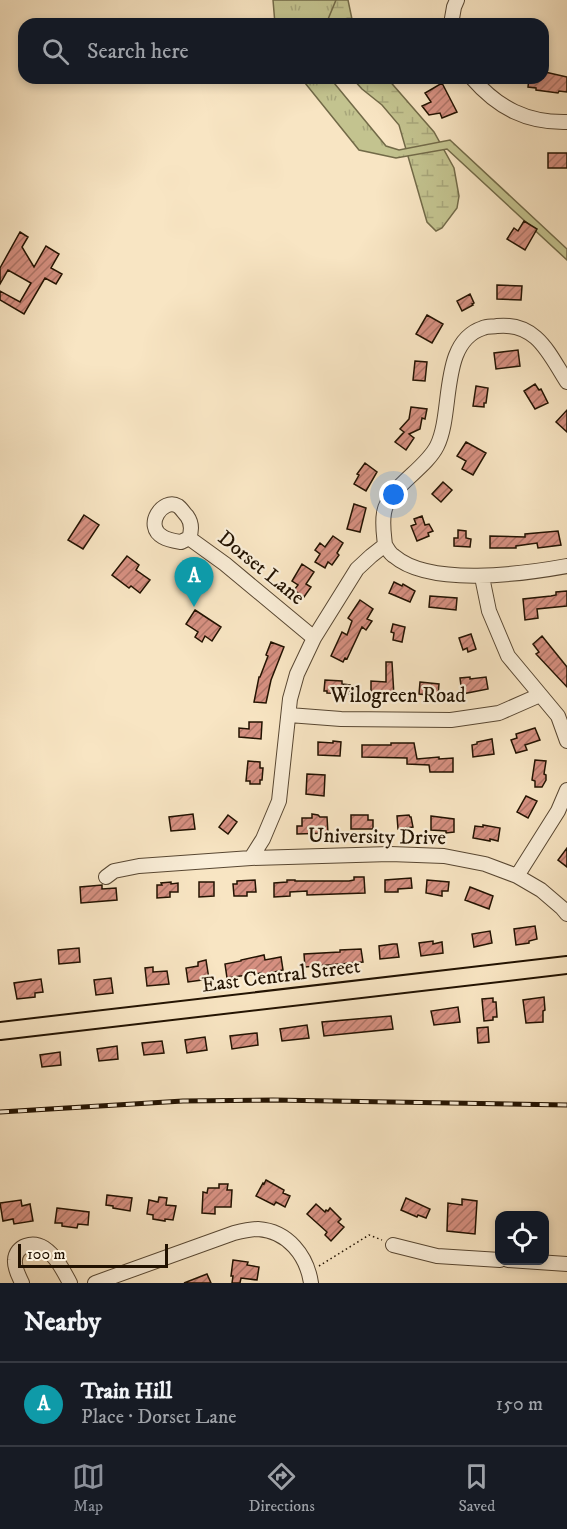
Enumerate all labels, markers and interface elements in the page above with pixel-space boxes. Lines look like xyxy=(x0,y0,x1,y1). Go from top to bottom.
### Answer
search box xyxy=(18,18,549,84)
icon: search xyxy=(39,35,72,68)
text: Search here xyxy=(87,38,189,65)
your location xyxy=(379,480,408,509)
street label: Dorset Lane xyxy=(212,525,310,611)
pin: A xyxy=(174,558,214,607)
street label: Wilogreen Road xyxy=(329,683,466,709)
street label: University Drive xyxy=(308,823,447,851)
street label: East Central Street xyxy=(200,953,362,999)
map controls xyxy=(495,1211,549,1265)
button: locate xyxy=(495,1211,549,1265)
scale bar xyxy=(18,1241,168,1268)
text: 100 m xyxy=(27,1244,66,1264)
text: Nearby xyxy=(24,1306,101,1339)
text: Train Hill xyxy=(81,1378,172,1405)
text: A xyxy=(37,1392,50,1417)
text: 150 m xyxy=(496,1392,543,1417)
text: Place · Dorset Lane xyxy=(81,1405,237,1430)
tab: Map xyxy=(72,1460,105,1516)
tab: Directions xyxy=(248,1460,315,1516)
tab: Saved xyxy=(458,1460,495,1516)

